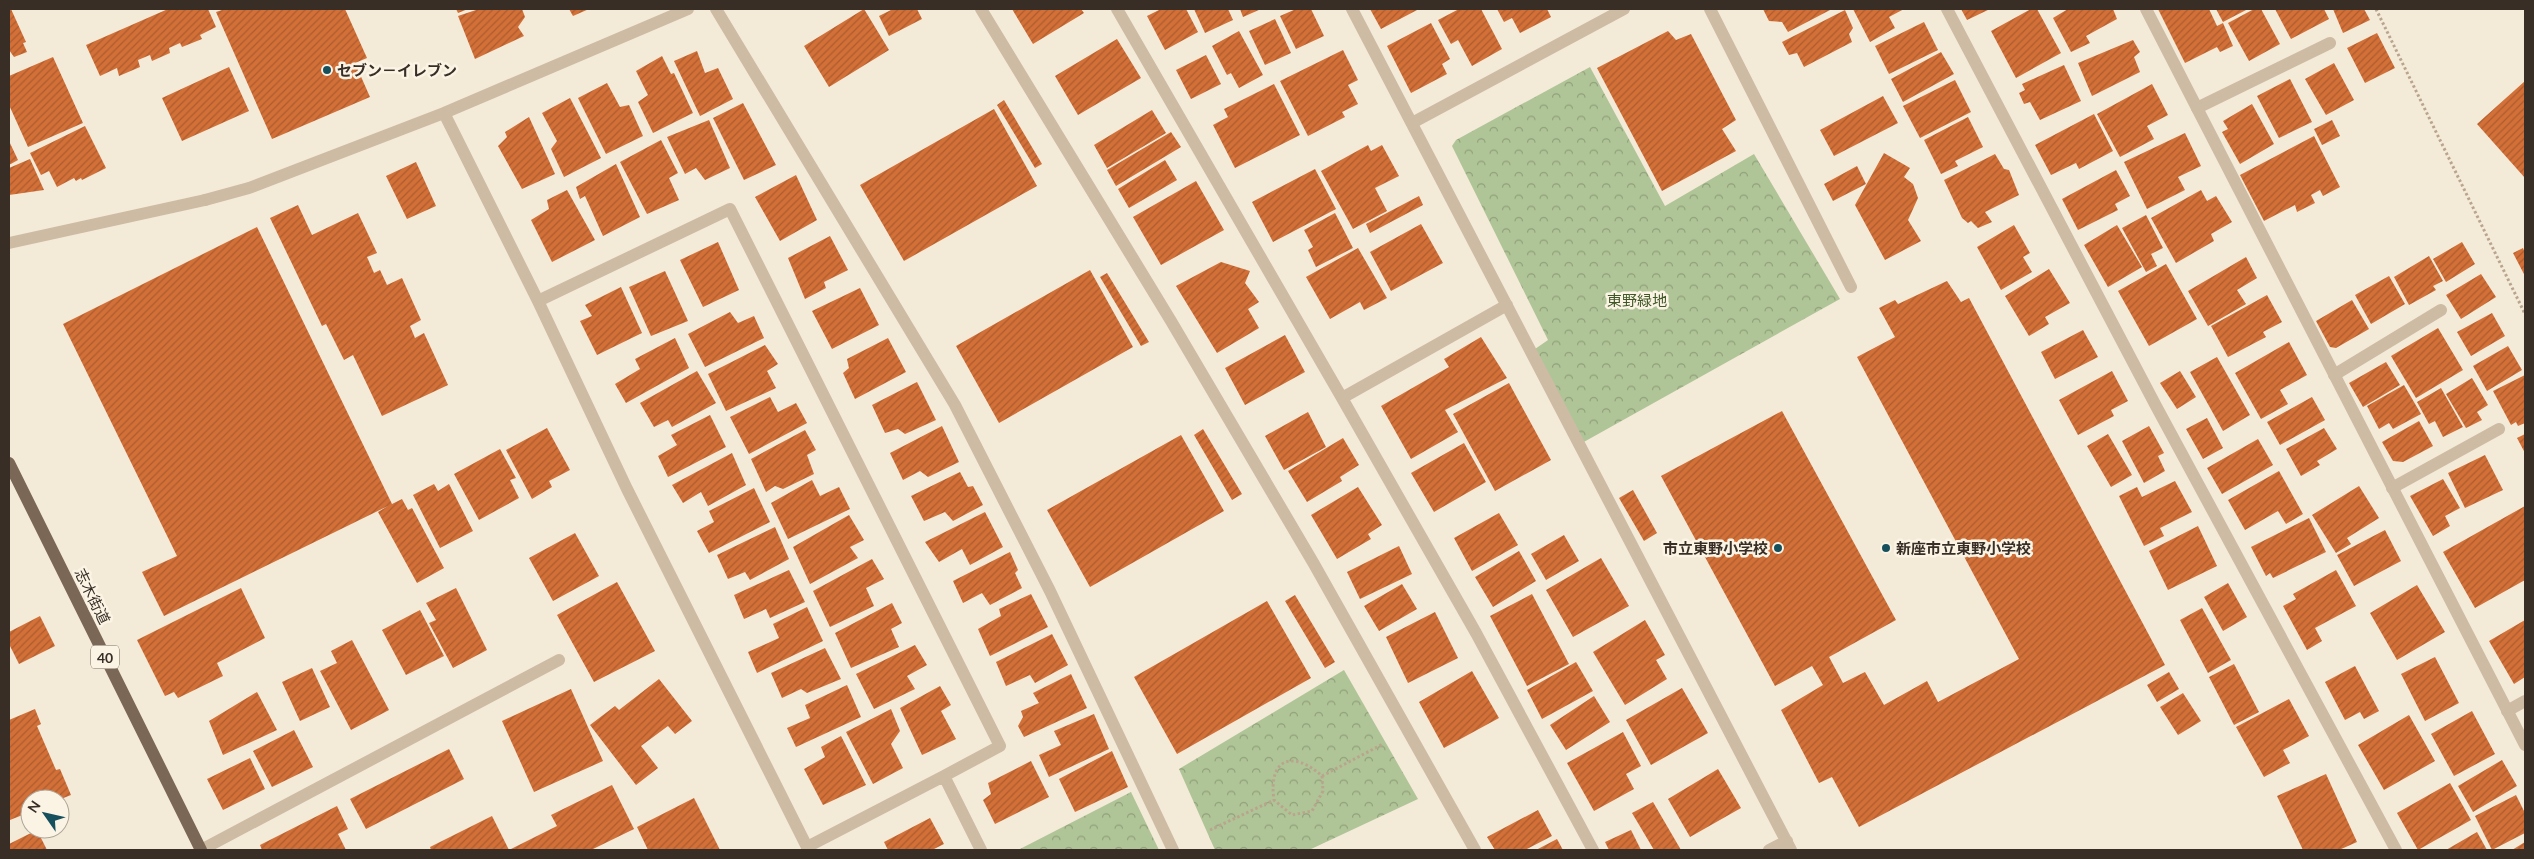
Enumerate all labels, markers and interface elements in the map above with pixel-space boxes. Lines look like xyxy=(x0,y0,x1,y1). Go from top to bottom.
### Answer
place label: セブン－イレブン xyxy=(337,61,457,79)
marker: セブン－イレブン xyxy=(321,64,333,76)
park label: 東野緑地 xyxy=(1607,291,1667,309)
place label: 市立東野小学校 xyxy=(1663,539,1768,557)
place label: 新座市立東野小学校 xyxy=(1896,539,2031,557)
marker: 市立東野小学校 xyxy=(1772,542,1784,554)
marker: 新座市立東野小学校 xyxy=(1880,542,1892,554)
street label: 志木街道 xyxy=(72,565,114,627)
road number: 40 xyxy=(91,646,119,669)
north arrow xyxy=(20,789,70,839)
text: N xyxy=(24,797,44,816)

